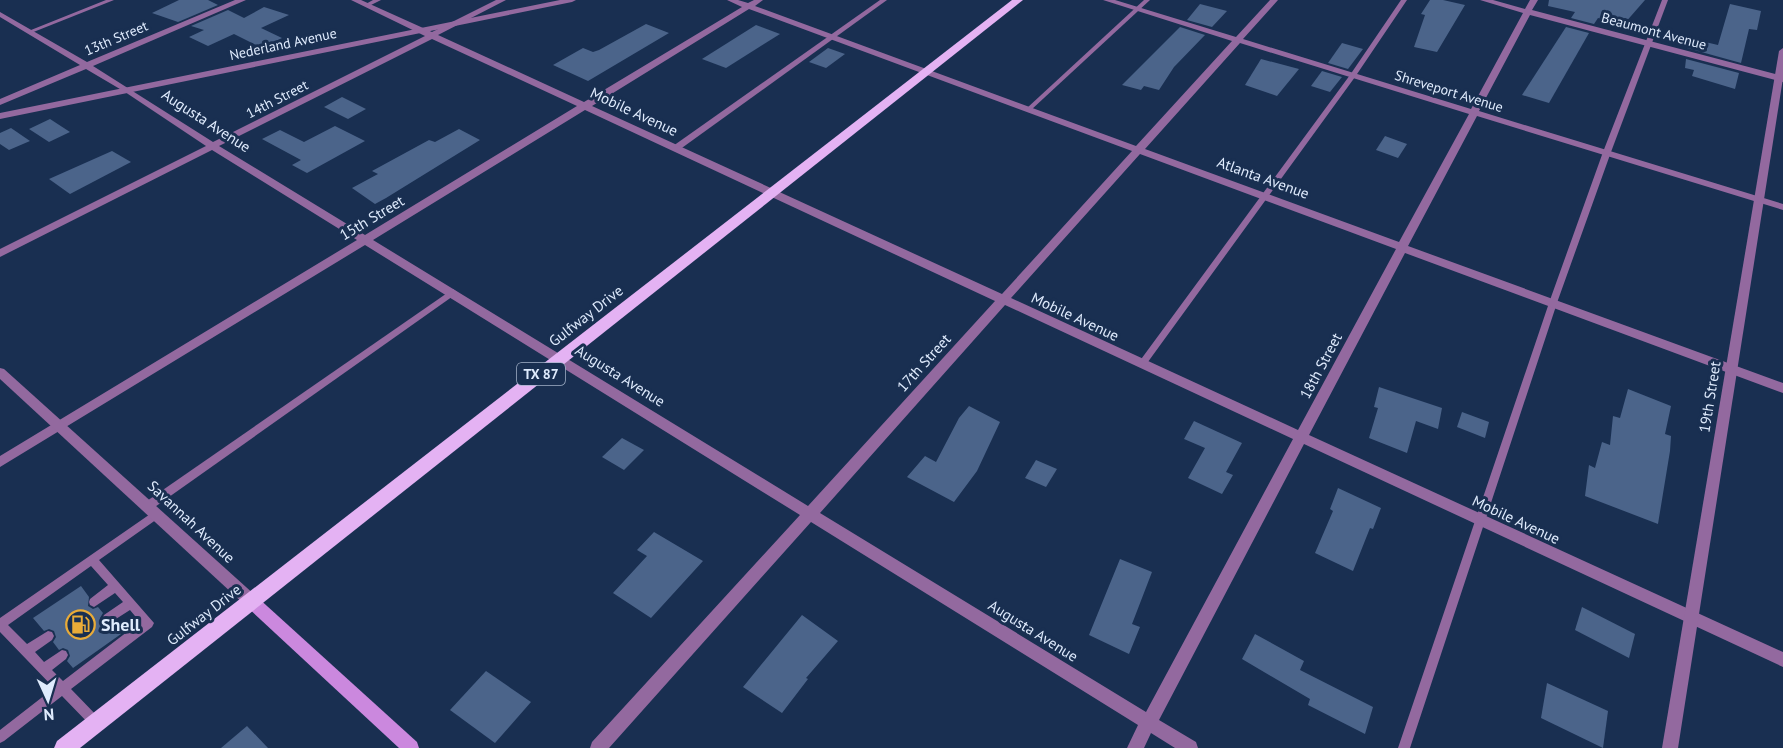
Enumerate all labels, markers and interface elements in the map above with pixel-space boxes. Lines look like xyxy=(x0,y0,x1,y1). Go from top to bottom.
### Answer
street label: Beaumont Avenue xyxy=(1599,8,1709,54)
street label: 13th Street xyxy=(82,16,151,59)
street label: Nederland Avenue xyxy=(228,24,338,64)
street label: Shreveport Avenue xyxy=(1393,66,1505,116)
street label: 14th Street xyxy=(243,76,311,122)
street label: Mobile Avenue xyxy=(587,83,681,140)
street label: Augusta Avenue xyxy=(158,85,254,156)
street label: Atlanta Avenue xyxy=(1215,152,1312,203)
street label: 15th Street xyxy=(336,191,407,244)
street label: Gulfway Drive xyxy=(545,281,627,350)
street label: Mobile Avenue xyxy=(1028,288,1122,345)
street label: 17th Street xyxy=(893,330,955,396)
street label: 18th Street xyxy=(1295,330,1346,402)
street label: Augusta Avenue xyxy=(572,340,669,411)
street label: 19th Street xyxy=(1694,360,1725,434)
road number: TX 87 xyxy=(517,363,565,385)
street label: Savannah Avenue xyxy=(144,476,239,567)
street label: Mobile Avenue xyxy=(1469,491,1563,548)
street label: Gulfway Drive xyxy=(163,580,245,649)
street label: Augusta Avenue xyxy=(985,595,1082,666)
fuel station icon: Shell xyxy=(64,609,96,641)
place label: Shell xyxy=(101,613,141,636)
north arrow xyxy=(18,670,78,730)
text: N xyxy=(43,705,55,725)

